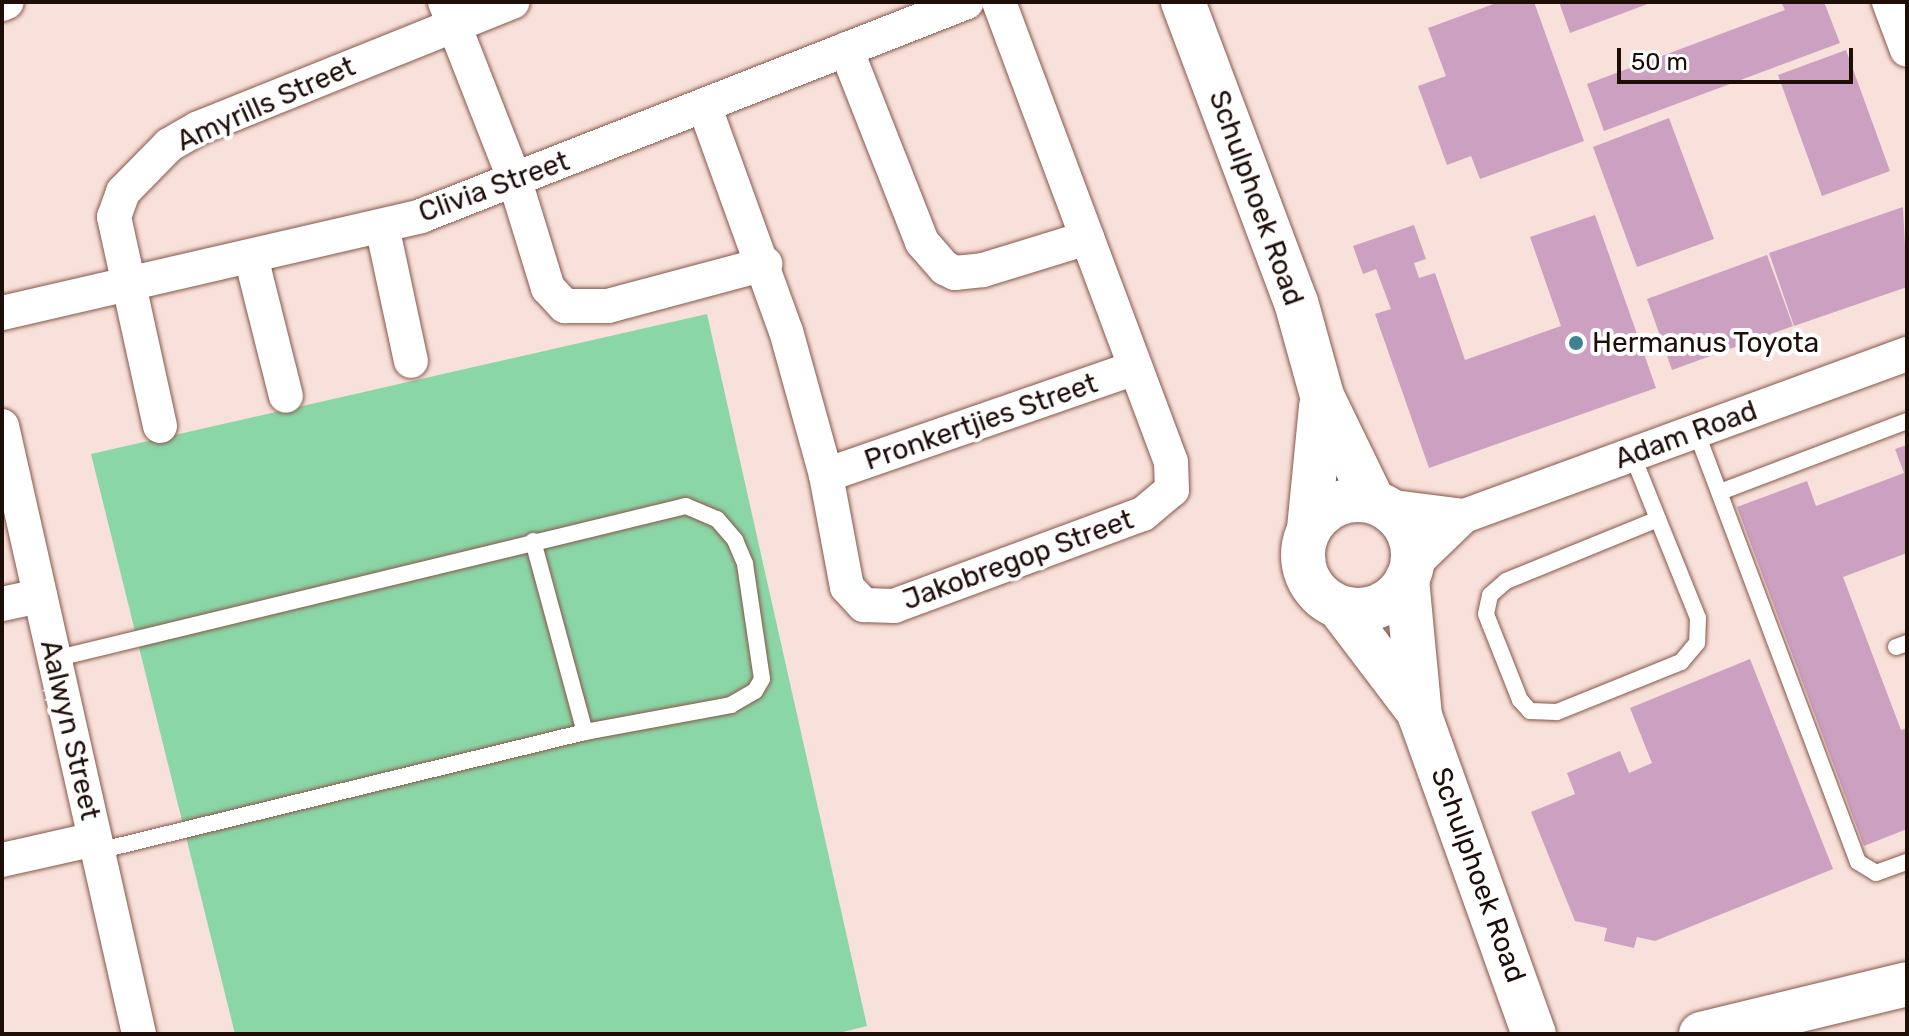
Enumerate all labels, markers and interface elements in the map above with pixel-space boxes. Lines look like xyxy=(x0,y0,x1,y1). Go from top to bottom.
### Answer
scale bar xyxy=(1621,32,1857,82)
text: 50 m xyxy=(1631,48,1688,76)
street label: Amyrills Street xyxy=(172,50,360,158)
street label: Schulphoek Road xyxy=(1201,86,1311,310)
street label: Clivia Street xyxy=(414,144,574,230)
place label: Hermanus Toyota xyxy=(1592,326,1820,360)
marker: Hermanus Toyota xyxy=(1567,334,1585,352)
street label: Pronkertjies Street xyxy=(860,366,1102,478)
street label: Adam Road xyxy=(1610,394,1762,476)
street label: Jakobregop Street xyxy=(898,503,1138,617)
street label: Aalwyn Street xyxy=(33,637,107,823)
street label: Schulphoek Road xyxy=(1423,763,1533,987)

